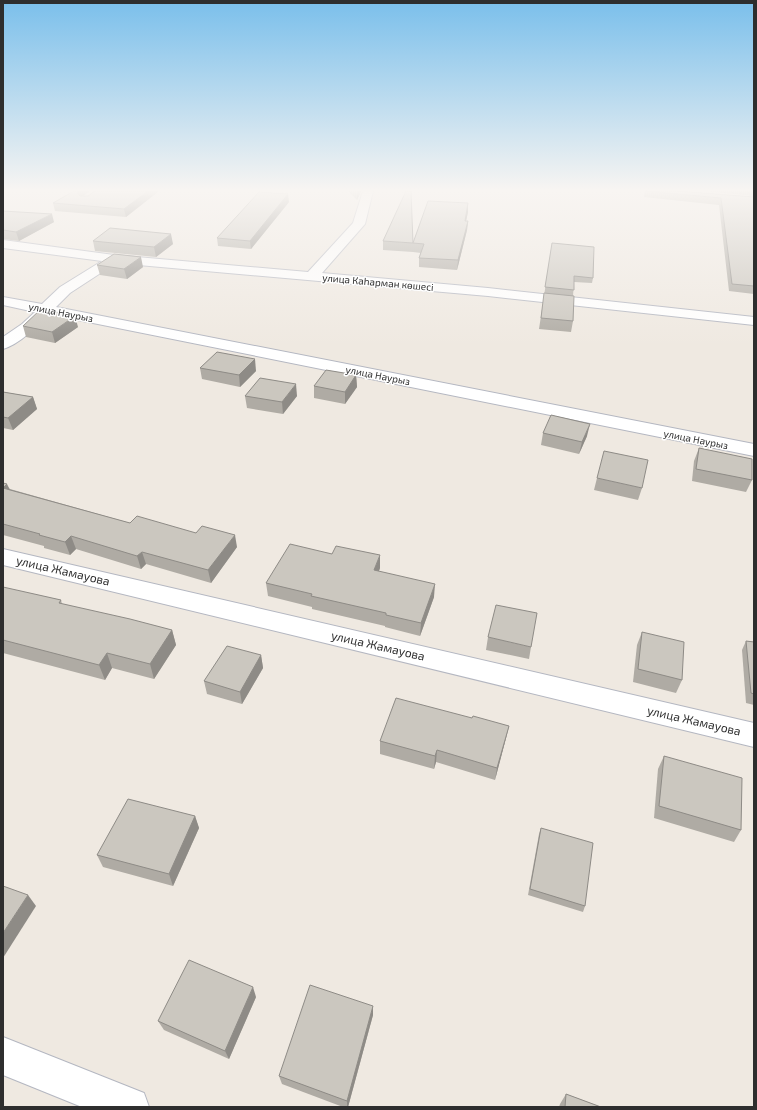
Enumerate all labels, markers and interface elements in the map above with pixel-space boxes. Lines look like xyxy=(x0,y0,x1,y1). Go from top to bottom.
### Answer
street label: улица Каһарман көшесі xyxy=(322,271,434,294)
street label: улица Наурыз xyxy=(27,300,94,325)
street label: улица Наурыз xyxy=(344,363,411,388)
street label: улица Наурыз xyxy=(662,427,729,452)
street label: улица Жамауова xyxy=(15,552,111,589)
street label: улица Жамауова xyxy=(330,627,426,664)
street label: улица Жамауова xyxy=(646,702,742,739)

